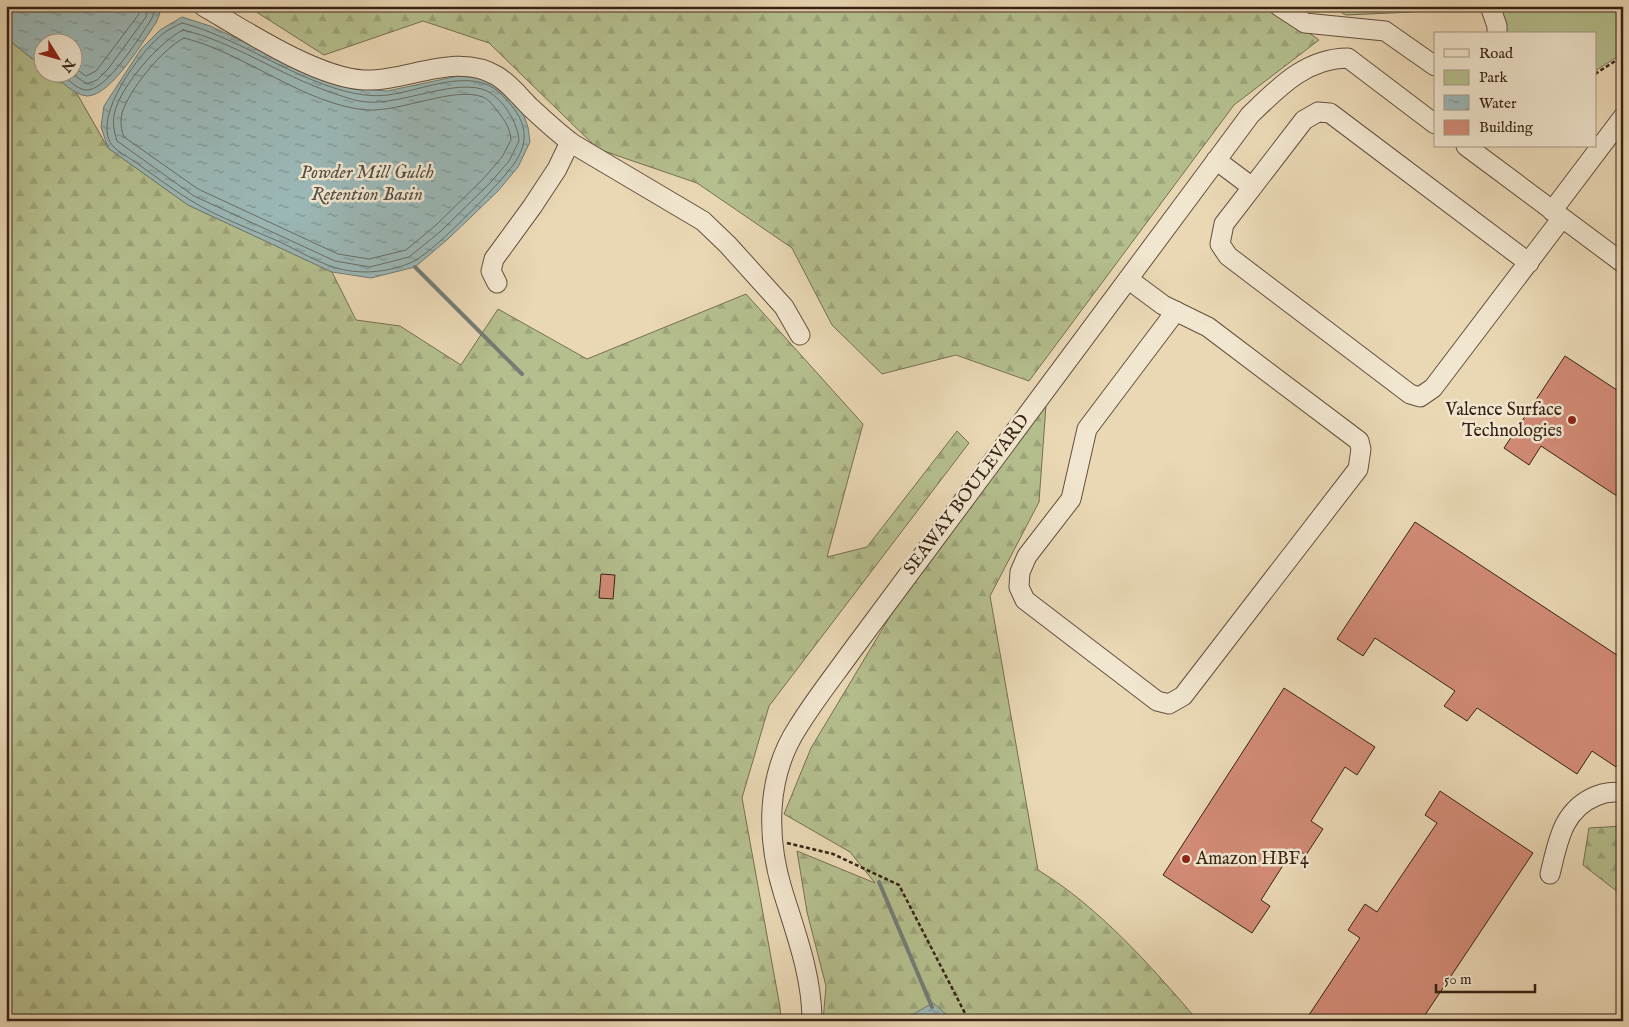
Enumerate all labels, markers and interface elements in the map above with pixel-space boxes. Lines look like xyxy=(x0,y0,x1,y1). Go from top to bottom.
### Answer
north arrow xyxy=(32,32,82,82)
legend xyxy=(1434,32,1596,148)
text: Road xyxy=(1479,44,1514,63)
text: N xyxy=(57,54,79,75)
text: Park xyxy=(1479,68,1509,87)
text: Water xyxy=(1479,94,1517,113)
text: Building xyxy=(1479,118,1534,137)
water label: Powder Mill Gulch Retention Basin xyxy=(300,161,434,207)
place label: Valence Surface Technologies xyxy=(1445,399,1562,443)
street label: SEAWAY BOULEVARD xyxy=(899,410,1035,580)
marker: Valence Surface Technologies xyxy=(1566,414,1578,426)
place label: Amazon HBF4 xyxy=(1195,848,1309,871)
marker: Amazon HBF4 xyxy=(1180,853,1192,865)
scale bar xyxy=(1436,962,1535,994)
text: 50 m xyxy=(1444,970,1472,989)

